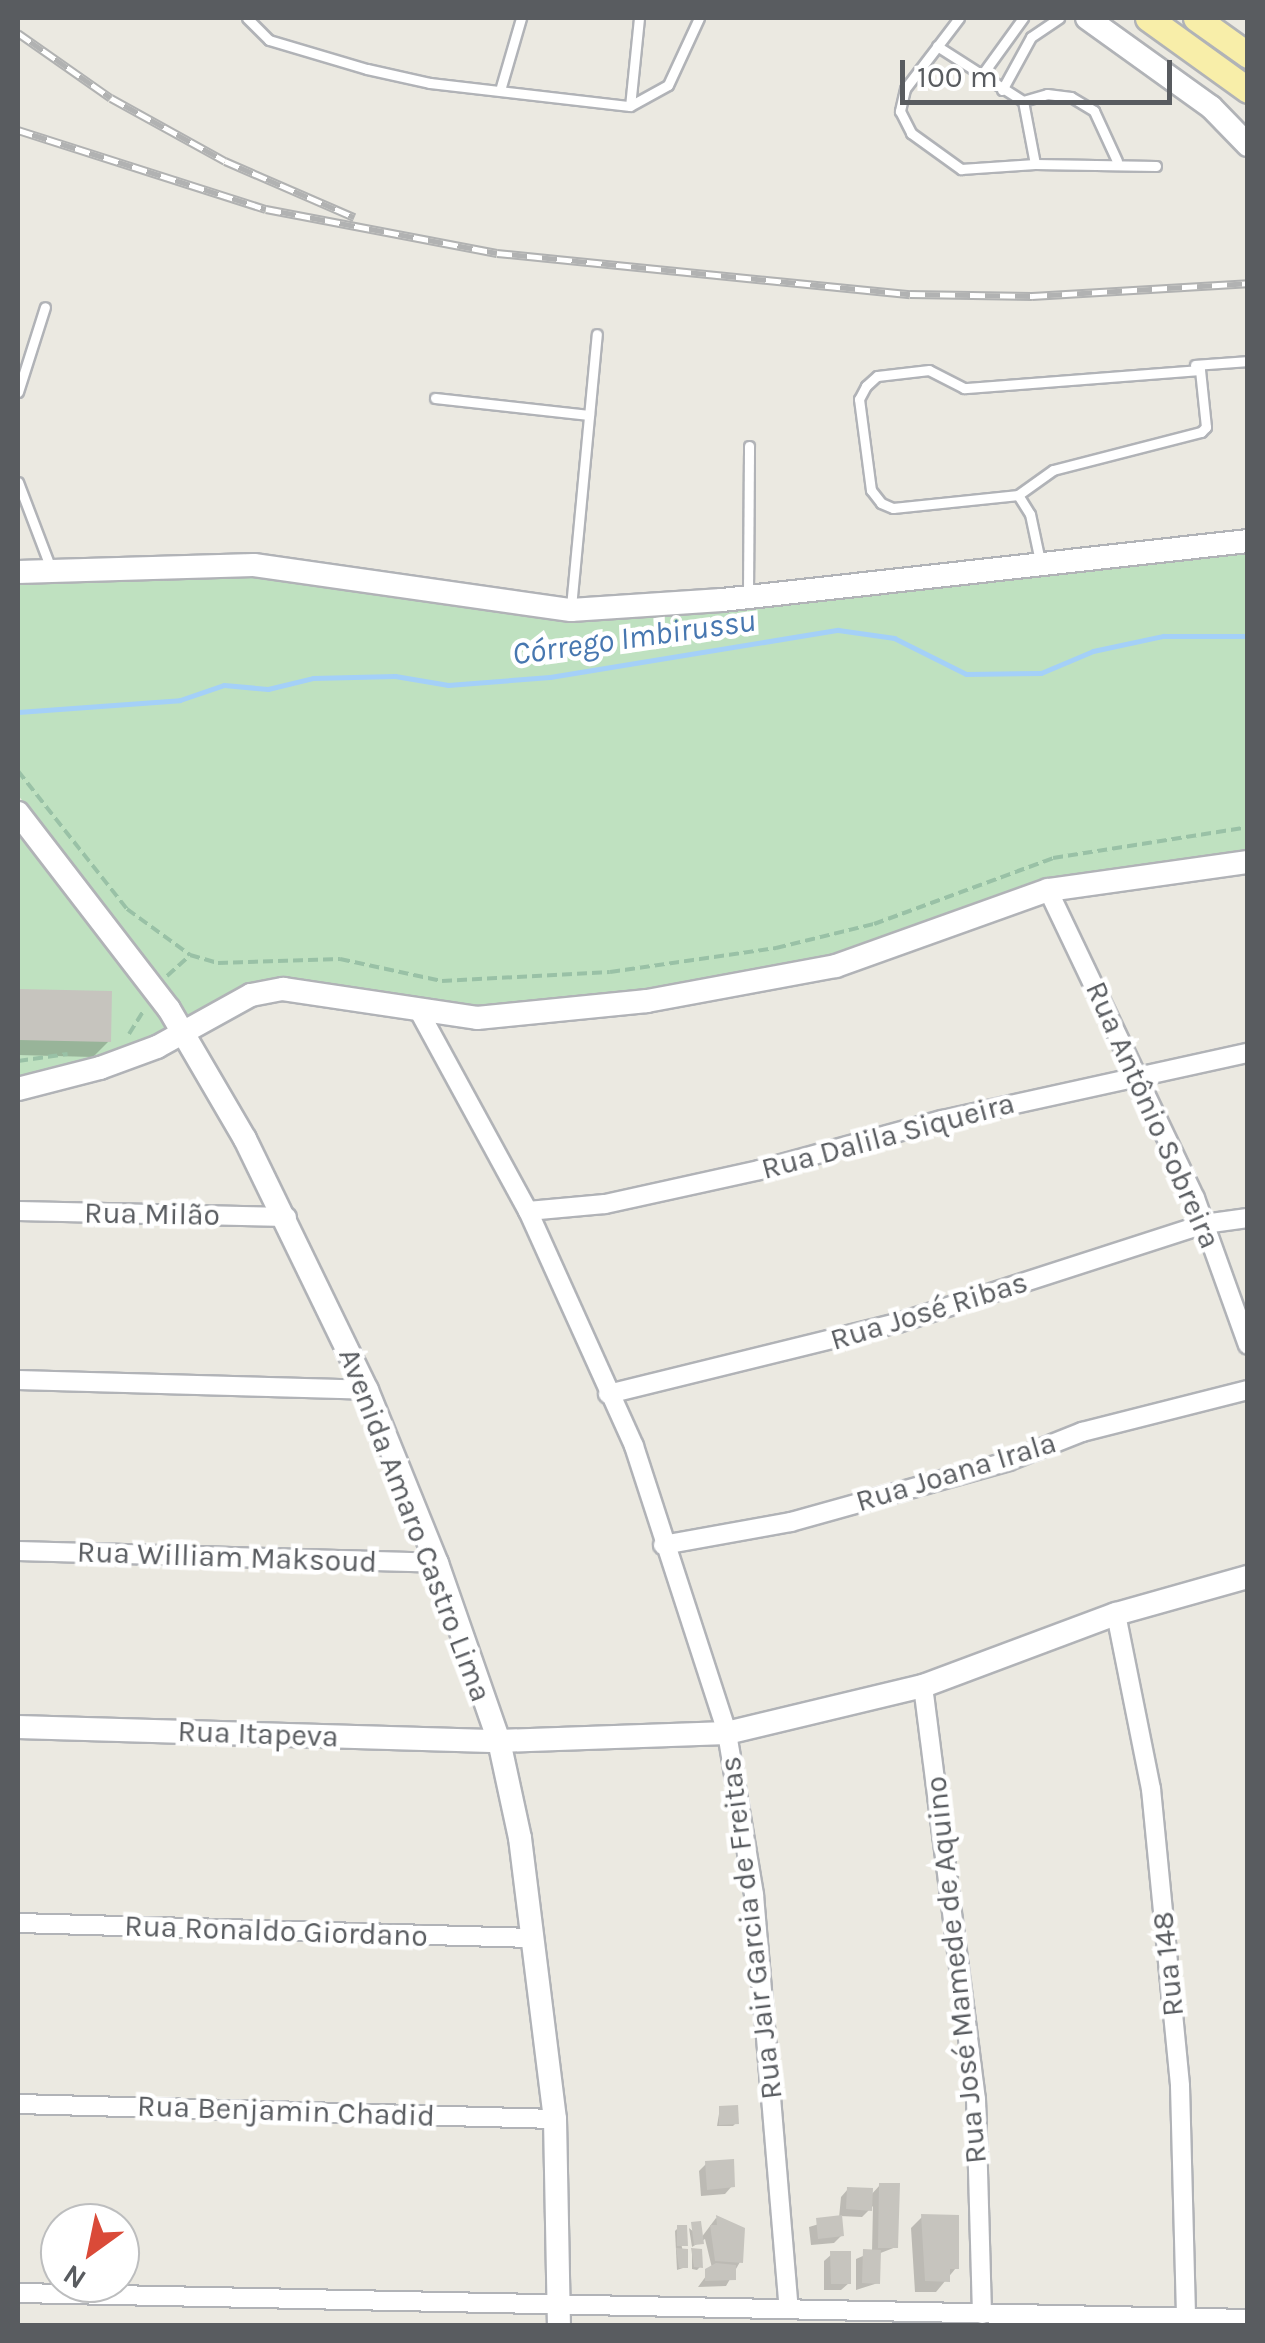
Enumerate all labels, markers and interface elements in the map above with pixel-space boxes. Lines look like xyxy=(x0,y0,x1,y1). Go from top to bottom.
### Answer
scale bar xyxy=(905,40,1178,102)
text: 100 m xyxy=(917,59,998,95)
water label: Córrego Imbirussu xyxy=(510,602,758,674)
street label: Rua Antônio Sobreira xyxy=(1078,976,1228,1254)
street label: Rua Dalila Siqueira xyxy=(758,1085,1018,1187)
street label: Rua Milão xyxy=(84,1195,220,1233)
street label: Rua José Ribas xyxy=(826,1264,1032,1358)
street label: Avenida Amaro Castro Lima xyxy=(331,1343,499,1707)
street label: Rua Joana Irala xyxy=(851,1424,1061,1520)
street label: Rua William Maksoud xyxy=(76,1534,378,1580)
street label: Rua Itapeva xyxy=(177,1713,339,1755)
street label: Rua Jair Garcia de Freitas xyxy=(712,1754,790,2102)
street label: Rua José Mamede de Aquino xyxy=(918,1775,994,2165)
street label: Rua Ronaldo Giordano xyxy=(124,1908,428,1954)
street label: Rua 148 xyxy=(1145,1910,1191,2018)
street label: Rua Benjamin Chadid xyxy=(136,2088,436,2134)
north arrow xyxy=(40,2203,140,2303)
text: N xyxy=(57,2258,92,2296)

